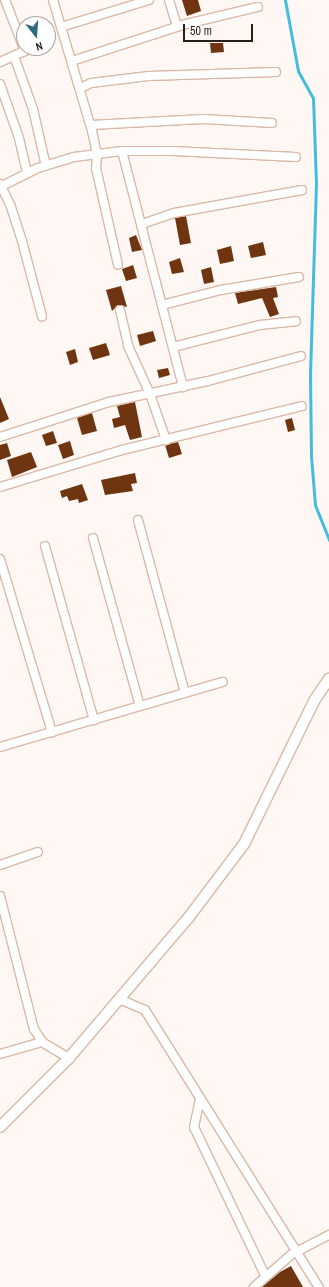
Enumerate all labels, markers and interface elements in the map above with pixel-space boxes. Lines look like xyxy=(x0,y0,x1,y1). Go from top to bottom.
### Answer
north arrow xyxy=(16,16,56,56)
scale bar xyxy=(185,16,255,42)
text: 50 m xyxy=(190,23,212,39)
text: N xyxy=(34,39,44,54)

